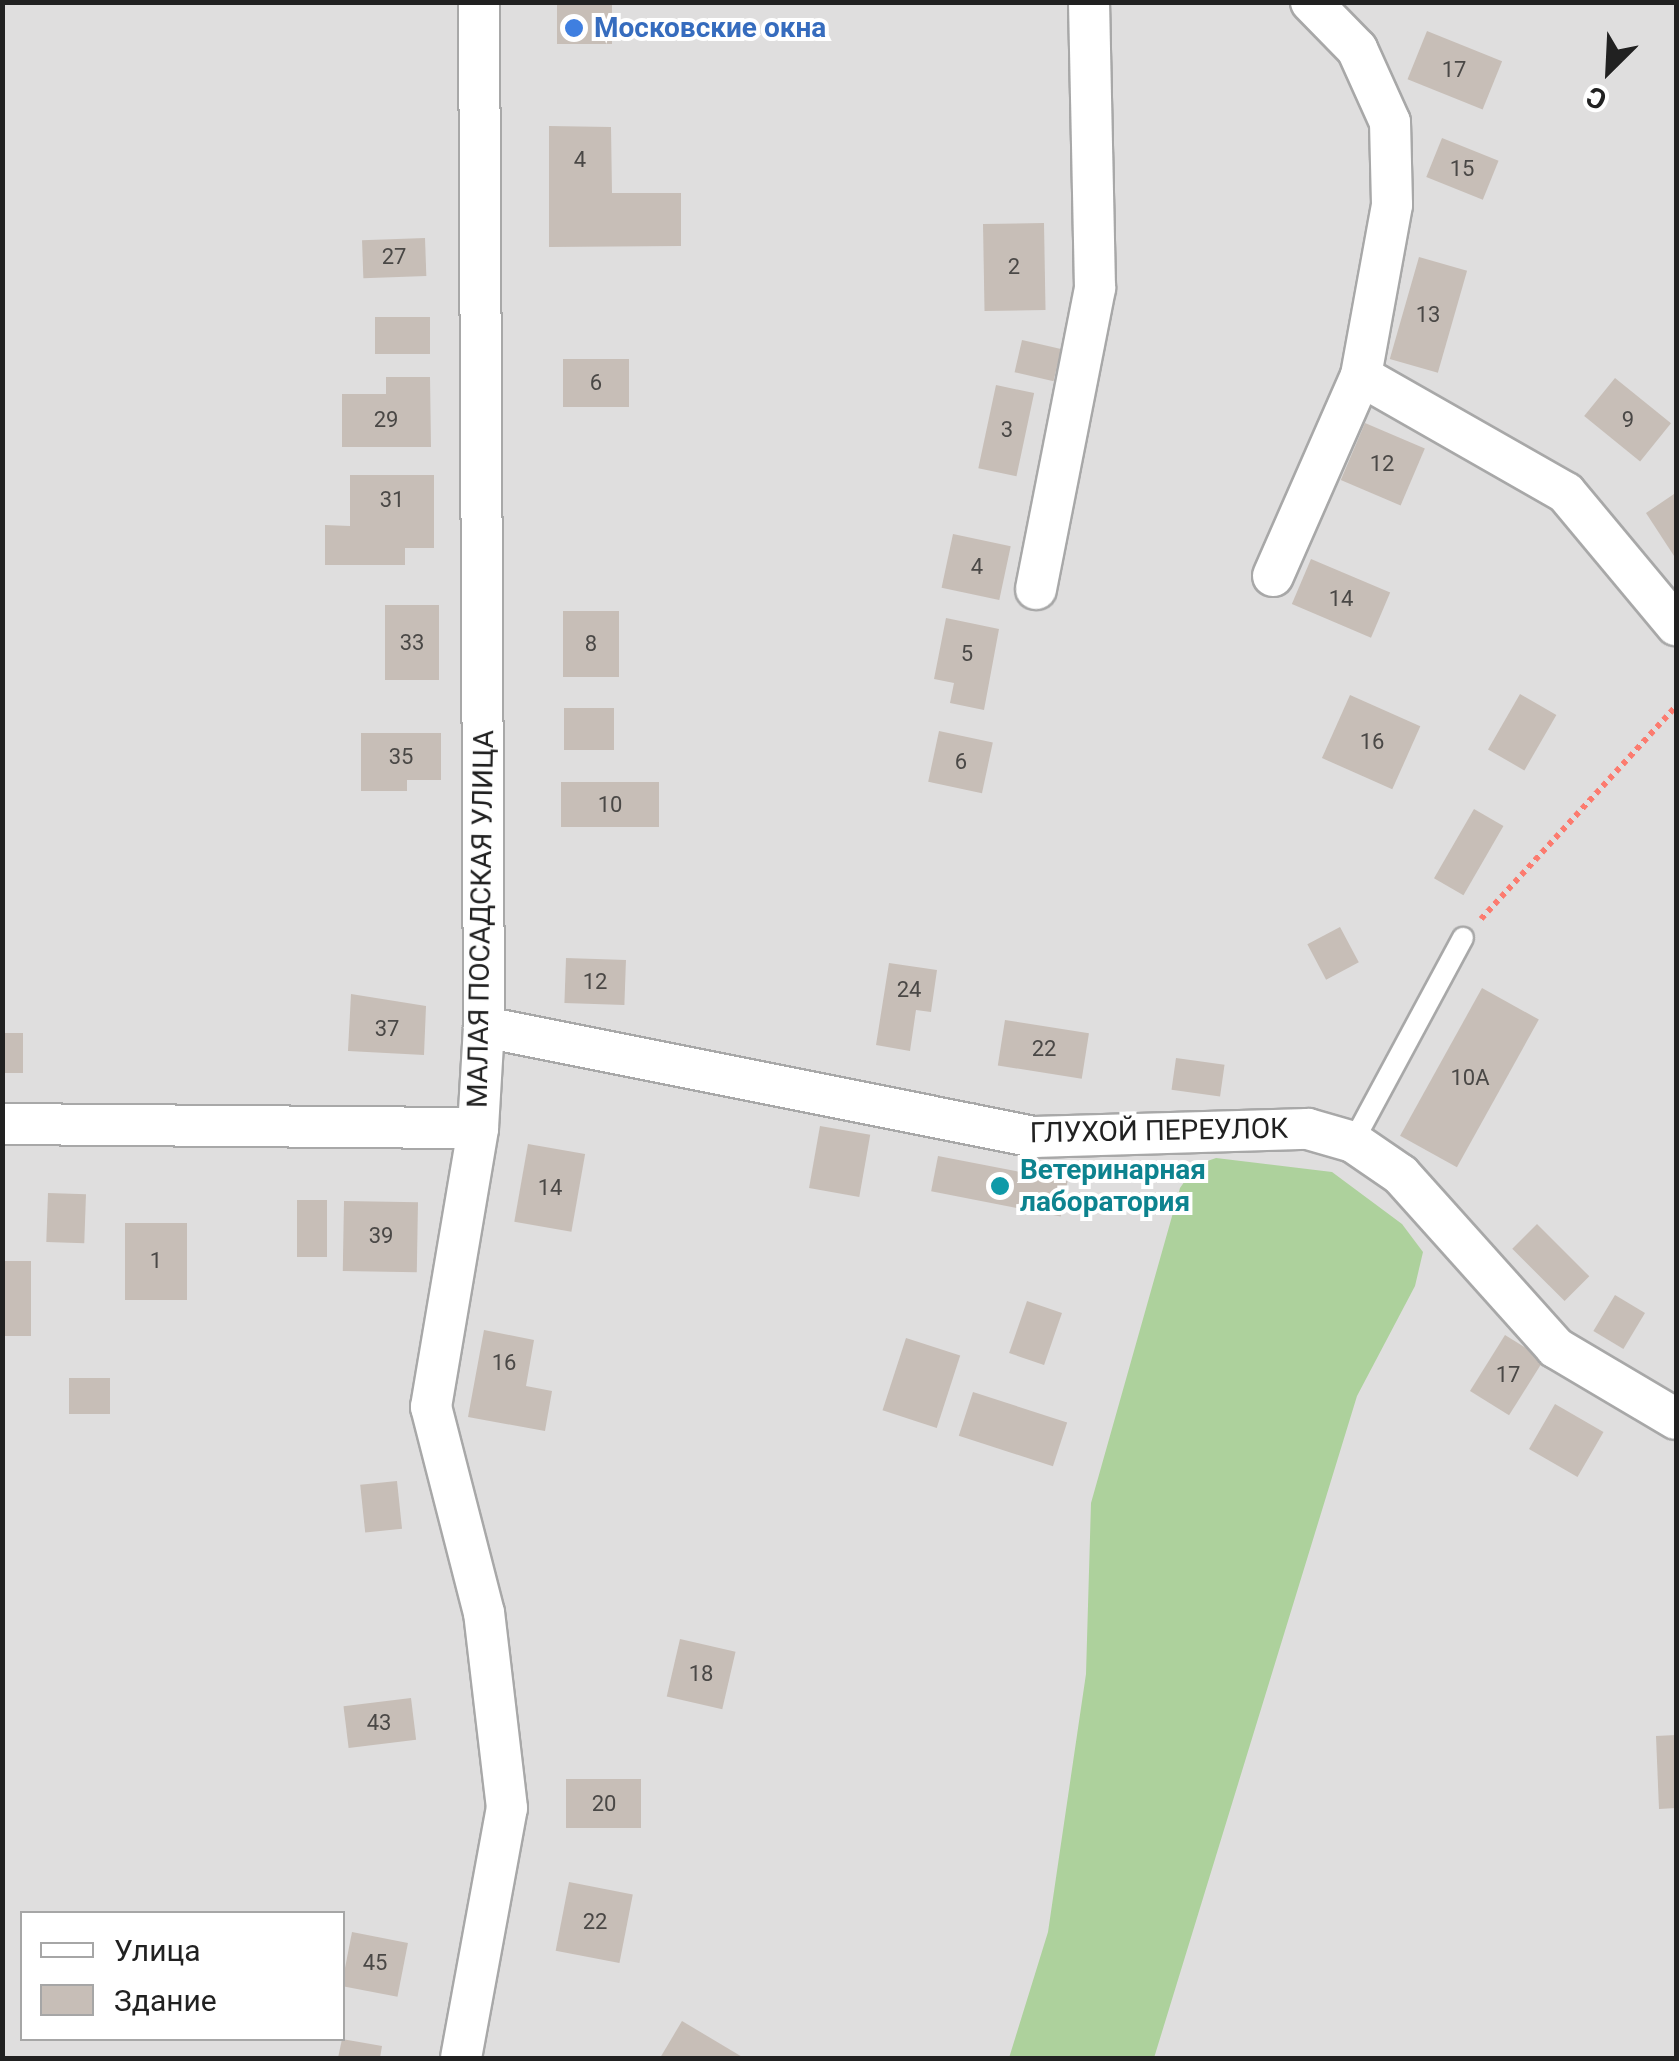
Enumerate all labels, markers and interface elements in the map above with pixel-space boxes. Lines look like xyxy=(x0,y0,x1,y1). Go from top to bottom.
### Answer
place label: Московские окна xyxy=(594,11,826,45)
marker: Московские окна xyxy=(563,17,585,39)
north arrow xyxy=(1559,20,1659,120)
house number: 17 xyxy=(1442,57,1466,83)
text: С xyxy=(1582,79,1612,117)
house number: 4 xyxy=(574,147,586,173)
house number: 15 xyxy=(1450,156,1474,182)
house number: 27 xyxy=(382,244,406,270)
house number: 2 xyxy=(1008,254,1020,280)
house number: 13 xyxy=(1416,302,1440,328)
house number: 6 xyxy=(590,370,602,396)
house number: 29 xyxy=(374,407,398,433)
house number: 9 xyxy=(1622,407,1634,433)
house number: 3 xyxy=(1001,417,1013,443)
house number: 12 xyxy=(1370,451,1394,477)
house number: 31 xyxy=(380,487,404,513)
house number: 4 xyxy=(971,554,983,580)
house number: 14 xyxy=(1329,586,1353,612)
house number: 33 xyxy=(400,630,424,656)
house number: 8 xyxy=(585,631,597,657)
house number: 5 xyxy=(961,641,973,667)
house number: 16 xyxy=(1360,729,1384,755)
street label: МАЛАЯ ПОСАДСКАЯ УЛИЦА xyxy=(461,730,501,1108)
house number: 35 xyxy=(389,744,413,770)
house number: 6 xyxy=(955,749,967,775)
house number: 10 xyxy=(598,792,622,818)
house number: 12 xyxy=(583,969,607,995)
house number: 24 xyxy=(897,977,921,1003)
house number: 37 xyxy=(375,1016,399,1042)
house number: 22 xyxy=(1032,1036,1056,1062)
house number: 10А xyxy=(1450,1065,1490,1091)
street label: ГЛУХОЙ ПЕРЕУЛОК xyxy=(1030,1112,1288,1150)
place label: Ветеринарная лаборатория xyxy=(1020,1153,1206,1219)
house number: 14 xyxy=(538,1175,562,1201)
marker: Ветеринарная лаборатория xyxy=(989,1175,1011,1197)
house number: 39 xyxy=(369,1223,393,1249)
house number: 1 xyxy=(150,1248,162,1274)
house number: 16 xyxy=(492,1350,516,1376)
house number: 17 xyxy=(1496,1362,1520,1388)
house number: 18 xyxy=(689,1661,713,1687)
house number: 43 xyxy=(367,1710,391,1736)
house number: 20 xyxy=(592,1791,616,1817)
house number: 22 xyxy=(583,1909,607,1935)
legend xyxy=(20,1911,345,2041)
text: Улица xyxy=(114,1933,201,1968)
house number: 45 xyxy=(363,1950,387,1976)
text: Здание xyxy=(114,1983,217,2018)

